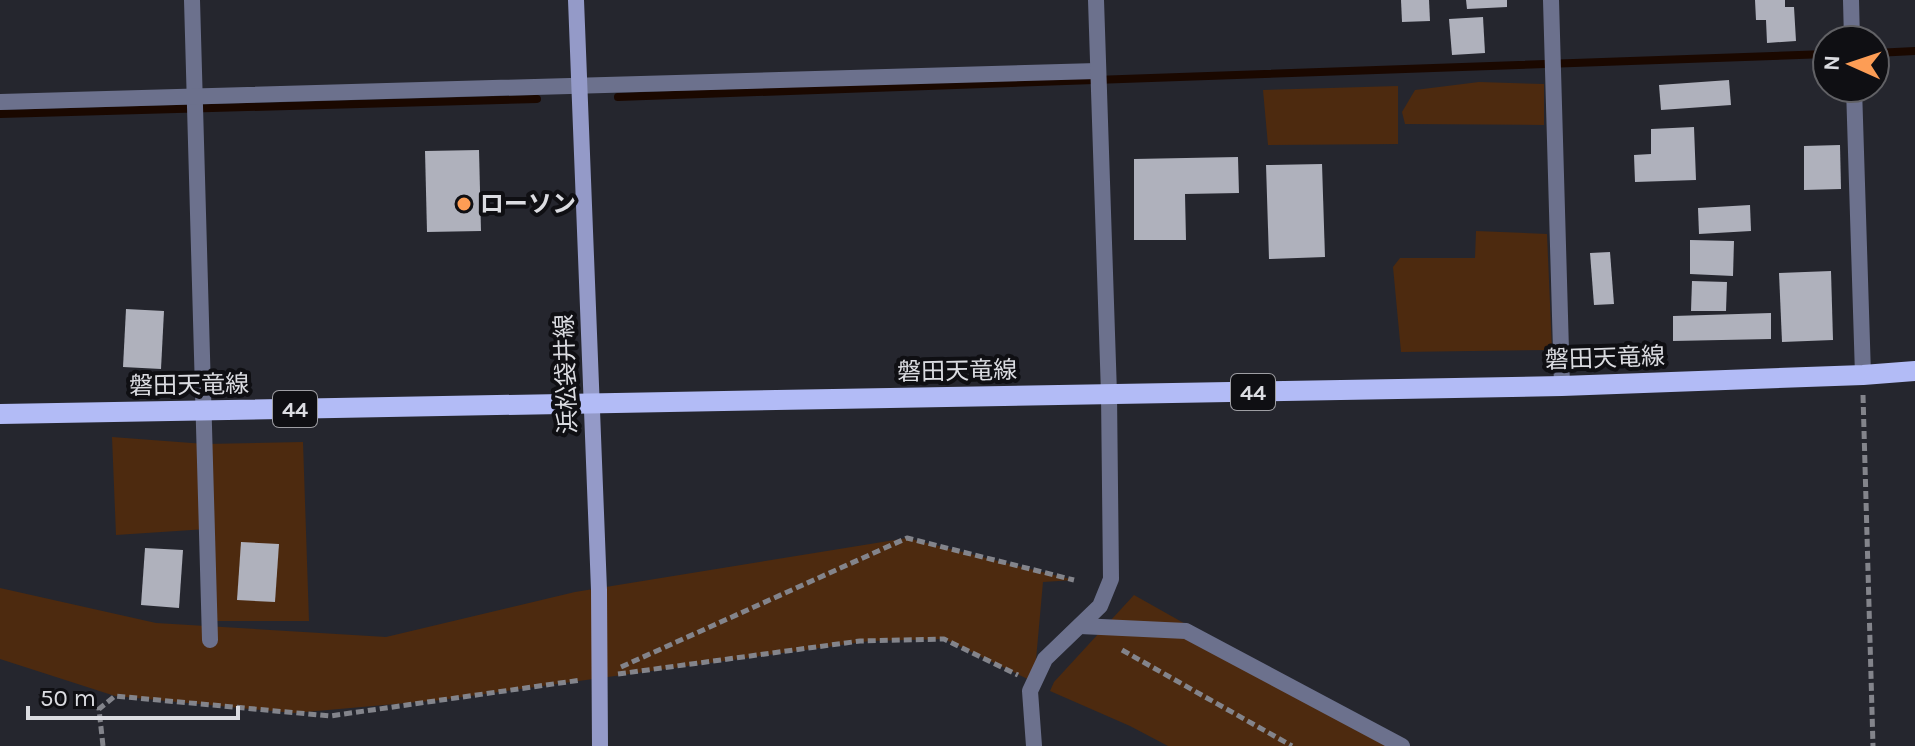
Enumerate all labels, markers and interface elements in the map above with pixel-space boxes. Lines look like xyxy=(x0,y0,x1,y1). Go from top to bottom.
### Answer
north arrow xyxy=(1811,24,1891,104)
text: N xyxy=(1819,54,1845,72)
place label: ローソン xyxy=(480,190,576,218)
marker: ローソン xyxy=(455,195,473,213)
street label: 浜松袋井線 xyxy=(550,314,582,434)
street label: 磐田天竜線 xyxy=(1545,342,1665,374)
street label: 磐田天竜線 xyxy=(897,356,1017,386)
street label: 磐田天竜線 xyxy=(129,370,249,400)
road number: 44 xyxy=(1231,374,1275,410)
road number: 44 xyxy=(273,391,317,427)
scale bar xyxy=(28,670,238,720)
text: 50 m xyxy=(40,684,96,712)

